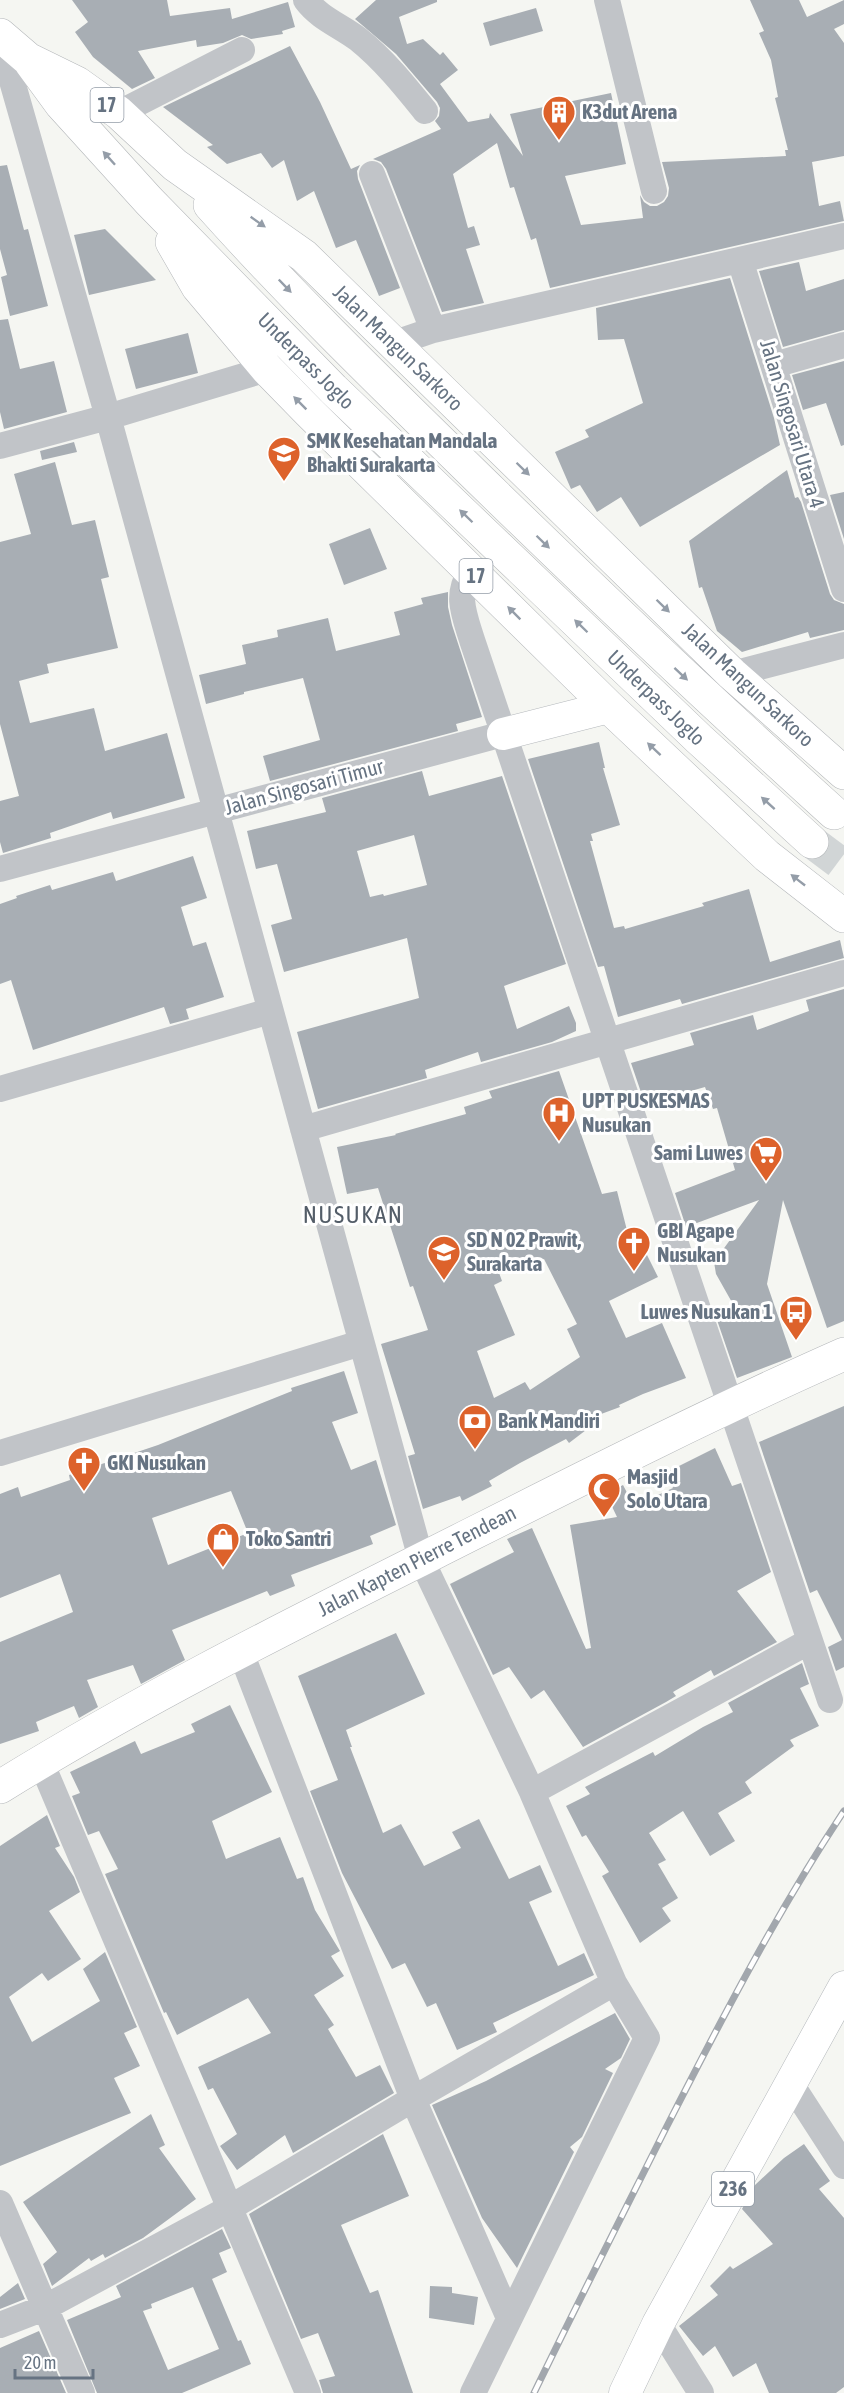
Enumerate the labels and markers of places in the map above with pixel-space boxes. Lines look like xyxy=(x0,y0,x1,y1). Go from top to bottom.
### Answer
building icon: K3dut Arena xyxy=(541,94,577,141)
place label: K3dut Arena xyxy=(582,99,677,123)
place label: SMK Kesehatan Mandala Bhakti Surakarta xyxy=(307,428,498,476)
school or university icon: SMK Kesehatan Mandala Bhakti Surakarta xyxy=(266,435,302,482)
place label: UPT PUSKESMAS Nusukan xyxy=(582,1088,710,1136)
hospital icon: UPT PUSKESMAS Nusukan xyxy=(541,1095,577,1142)
supermarket icon: Sami Luwes xyxy=(748,1135,784,1182)
place label: Sami Luwes xyxy=(654,1140,744,1164)
place label: GBI Agape Nusukan xyxy=(657,1218,734,1266)
church icon: GBI Agape Nusukan xyxy=(616,1225,652,1272)
place label: SD N 02 Prawit, Surakarta xyxy=(467,1227,582,1275)
school or university icon: SD N 02 Prawit, Surakarta xyxy=(426,1234,462,1281)
bus stop icon: Luwes Nusukan 1 xyxy=(778,1294,814,1341)
place label: Luwes Nusukan 1 xyxy=(641,1299,773,1323)
bank icon: Bank Mandiri xyxy=(457,1403,493,1450)
place label: Bank Mandiri xyxy=(498,1408,600,1432)
church icon: GKI Nusukan xyxy=(66,1445,102,1492)
place label: GKI Nusukan xyxy=(107,1450,206,1474)
place label: Masjid Solo Utara xyxy=(627,1464,708,1512)
mosque icon: Masjid Solo Utara xyxy=(586,1471,622,1518)
shop icon: Toko Santri xyxy=(205,1521,241,1568)
place label: Toko Santri xyxy=(246,1526,331,1550)

